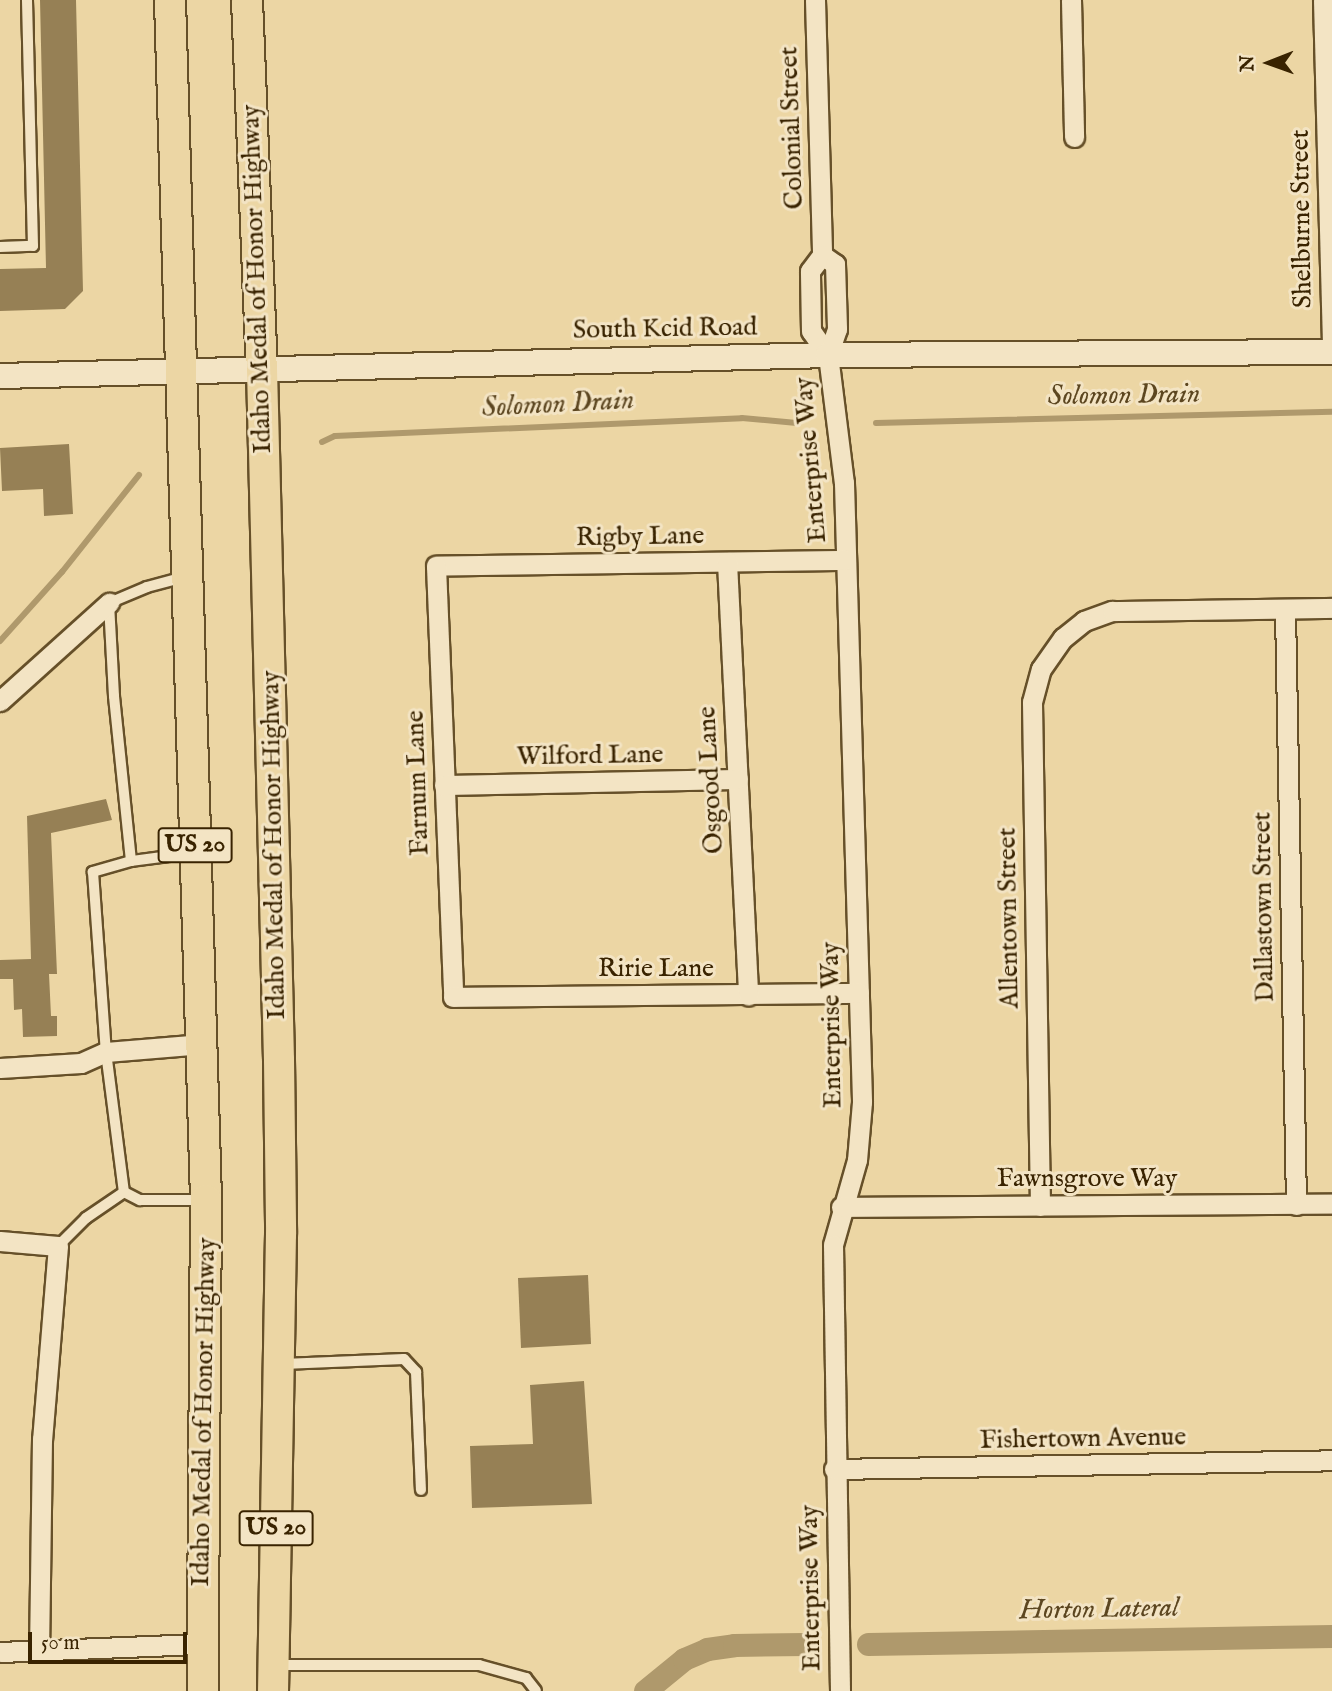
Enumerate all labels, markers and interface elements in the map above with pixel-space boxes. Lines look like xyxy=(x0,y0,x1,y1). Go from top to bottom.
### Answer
north arrow xyxy=(1234,28,1304,98)
street label: Colonial Street xyxy=(774,46,810,210)
text: N xyxy=(1236,55,1260,72)
street label: Idaho Medal of Honor Highway xyxy=(235,104,279,454)
street label: Shelburne Street xyxy=(1285,129,1319,309)
street label: South Kcid Road xyxy=(573,312,757,346)
street label: Enterprise Way xyxy=(788,376,834,544)
water label: Solomon Drain xyxy=(1047,378,1201,414)
water label: Solomon Drain xyxy=(481,384,635,426)
street label: Rigby Lane xyxy=(576,520,704,554)
street label: Idaho Medal of Honor Highway xyxy=(255,670,293,1020)
street label: Osgood Lane xyxy=(692,705,730,855)
street label: Farnum Lane xyxy=(400,710,436,856)
street label: Wilford Lane xyxy=(516,739,664,773)
street label: Dallastown Street xyxy=(1247,811,1281,1003)
road number: US 20 xyxy=(156,824,234,866)
street label: Allentown Street xyxy=(992,827,1026,1009)
street label: Enterprise Way xyxy=(815,942,849,1108)
street label: Ririe Lane xyxy=(598,953,714,985)
street label: Fawnsgrove Way xyxy=(997,1163,1177,1195)
street label: Idaho Medal of Honor Highway xyxy=(185,1237,223,1587)
street label: Fishertown Avenue xyxy=(980,1422,1186,1456)
street label: Enterprise Way xyxy=(794,1505,828,1671)
road number: US 20 xyxy=(238,1508,314,1548)
water label: Horton Lateral xyxy=(1019,1592,1179,1628)
scale bar xyxy=(32,1618,191,1662)
text: 50 m xyxy=(41,1630,80,1657)

